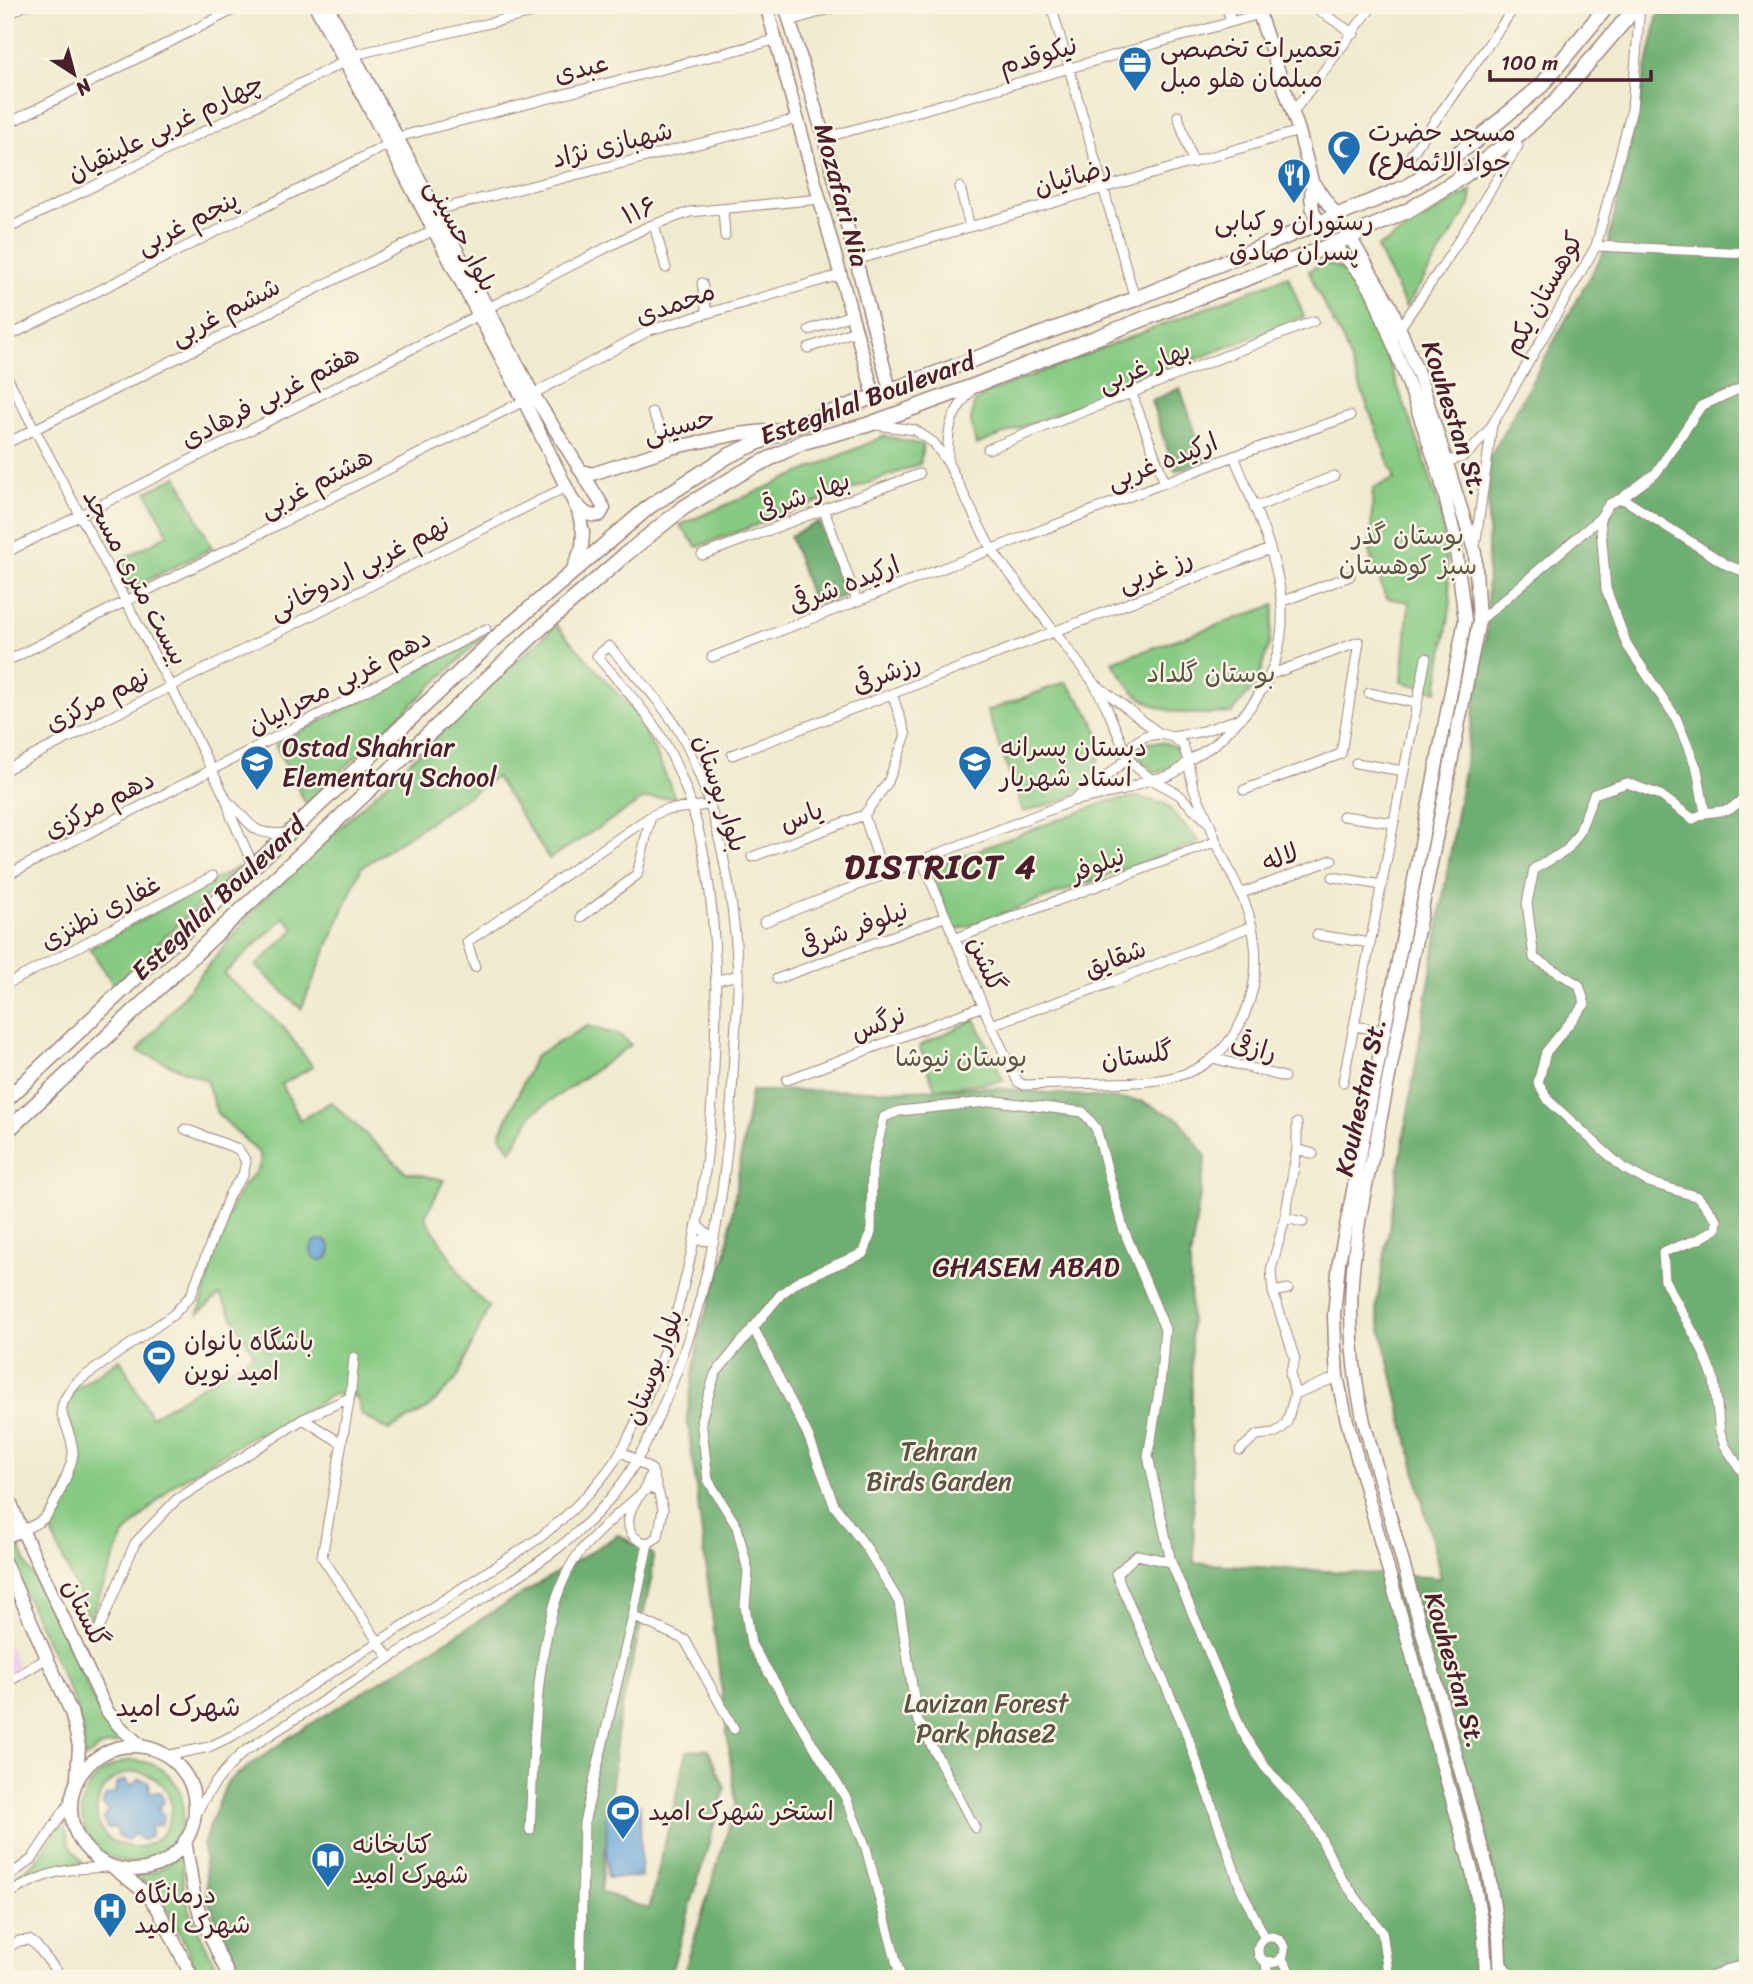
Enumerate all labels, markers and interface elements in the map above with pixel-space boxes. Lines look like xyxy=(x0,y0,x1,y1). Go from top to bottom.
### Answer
street label: نیکوقدم xyxy=(993,22,1083,88)
place label: تعمیرات تخصصی مبلمان هلو مبل xyxy=(1160,25,1341,101)
north arrow xyxy=(38,38,108,108)
scale bar xyxy=(1490,38,1652,82)
street label: عبدی xyxy=(549,39,613,97)
office icon: تعمیرات تخصصی مبلمان هلو مبل xyxy=(1116,44,1154,93)
text: 100 m xyxy=(1501,44,1558,82)
street label: چهارم غربی علینقیان xyxy=(59,59,271,195)
text: N xyxy=(68,70,100,105)
street label: شهبازی نژاد xyxy=(546,107,678,181)
place label: مسجد حضرت جوادالائمه(ع) xyxy=(1368,109,1516,185)
street label: Mozafari Nia xyxy=(801,118,883,272)
mosque icon: مسجد حضرت جوادالائمه(ع) xyxy=(1325,128,1363,177)
street label: رضائیان xyxy=(1028,143,1116,209)
restaurant icon: رستوران و کبابی پسران صادق xyxy=(1275,156,1313,205)
street label: بلوار حسینی xyxy=(413,170,511,300)
street label: پنجم غربی xyxy=(127,176,247,268)
street label: ۱۱۶ xyxy=(614,182,664,238)
place label: رستوران و کبابی پسران صادق xyxy=(1214,198,1374,274)
street label: کوهستان یکم xyxy=(1490,222,1596,364)
street label: ششم غربی xyxy=(161,263,289,359)
street label: محمدی xyxy=(629,268,721,338)
street label: بهار غربی xyxy=(1090,326,1198,406)
street label: هفتم غربی فرهادی xyxy=(172,331,368,461)
street label: Kouhestan St. xyxy=(1408,334,1502,502)
street label: Esteghlal Boulevard xyxy=(753,337,983,458)
street label: حسینی xyxy=(638,393,720,457)
street label: ارکیده غربی xyxy=(1100,419,1224,503)
street label: هشتم غربی xyxy=(250,433,382,531)
street label: بهار شرقی xyxy=(749,457,857,533)
street label: بیست متری مسجد xyxy=(70,480,202,674)
street label: نهم غربی اردوخانی xyxy=(260,501,458,633)
park label: بوستان گذر سبز کوهستان xyxy=(1339,512,1477,588)
street label: رز غربی xyxy=(1111,535,1199,605)
street label: ارکیده شرقی xyxy=(782,542,906,626)
street label: دهم غربی محرابیان xyxy=(238,615,440,747)
street label: رزشرقی xyxy=(845,639,927,707)
park label: بوستان گلداد xyxy=(1146,650,1276,696)
street label: نهم مرکزی xyxy=(36,653,158,745)
place label: Ostad Shahriar Elementary School xyxy=(282,724,497,800)
place label: دبستان پسرانه استاد شهريار xyxy=(998,724,1147,800)
street label: بلوار بوستان xyxy=(680,728,762,858)
school or university icon: Ostad Shahriar Elementary School xyxy=(238,743,276,792)
school or university icon: دبستان پسرانه استاد شهريار xyxy=(956,743,994,792)
street label: دهم مرکزی xyxy=(35,756,163,852)
street label: یاس xyxy=(772,787,830,845)
street label: Esteghlal Boulevard xyxy=(120,803,318,992)
street label: لاله xyxy=(1255,829,1305,885)
street label: نیلوفر xyxy=(1061,832,1132,896)
district label: DISTRICT 4 xyxy=(844,838,1038,896)
street label: غفاری نطنزی xyxy=(31,861,169,963)
street label: نیلوفر شرقی xyxy=(791,887,915,969)
street label: شقایق xyxy=(1077,925,1153,991)
street label: گلشن xyxy=(954,928,1020,1000)
street label: نرگس xyxy=(844,992,912,1054)
street label: Kouhestan St. xyxy=(1321,1014,1399,1180)
street label: رازقی xyxy=(1226,1019,1282,1075)
street label: گلستان xyxy=(1098,1028,1176,1082)
park label: بوستان نیوشا xyxy=(895,1034,1027,1080)
district label: GHASEM ABAD xyxy=(932,1242,1120,1291)
street label: بلوار بوستان xyxy=(610,1302,696,1432)
place label: باشگاه بانوان امید نوین xyxy=(184,1318,314,1394)
sports icon: باشگاه بانوان امید نوین xyxy=(140,1337,178,1386)
park label: Tehran Birds Garden xyxy=(866,1428,1012,1504)
street label: گلستان xyxy=(49,1570,123,1656)
street label: Kouhestan St. xyxy=(1411,1586,1499,1754)
park label: Lavizan Forest Park phase2 xyxy=(904,1680,1070,1756)
district label: شهرک امید xyxy=(115,1682,241,1731)
place label: استخر شهرک امید xyxy=(648,1788,834,1834)
sports icon: استخر شهرک امید xyxy=(604,1792,642,1841)
place label: کتابخانه شهرک امید xyxy=(352,1821,469,1897)
library icon: کتابخانه شهرک امید xyxy=(309,1840,347,1889)
place label: درمانگاه شهرک امید xyxy=(134,1871,251,1947)
hospital icon: درمانگاه شهرک امید xyxy=(91,1890,129,1939)

